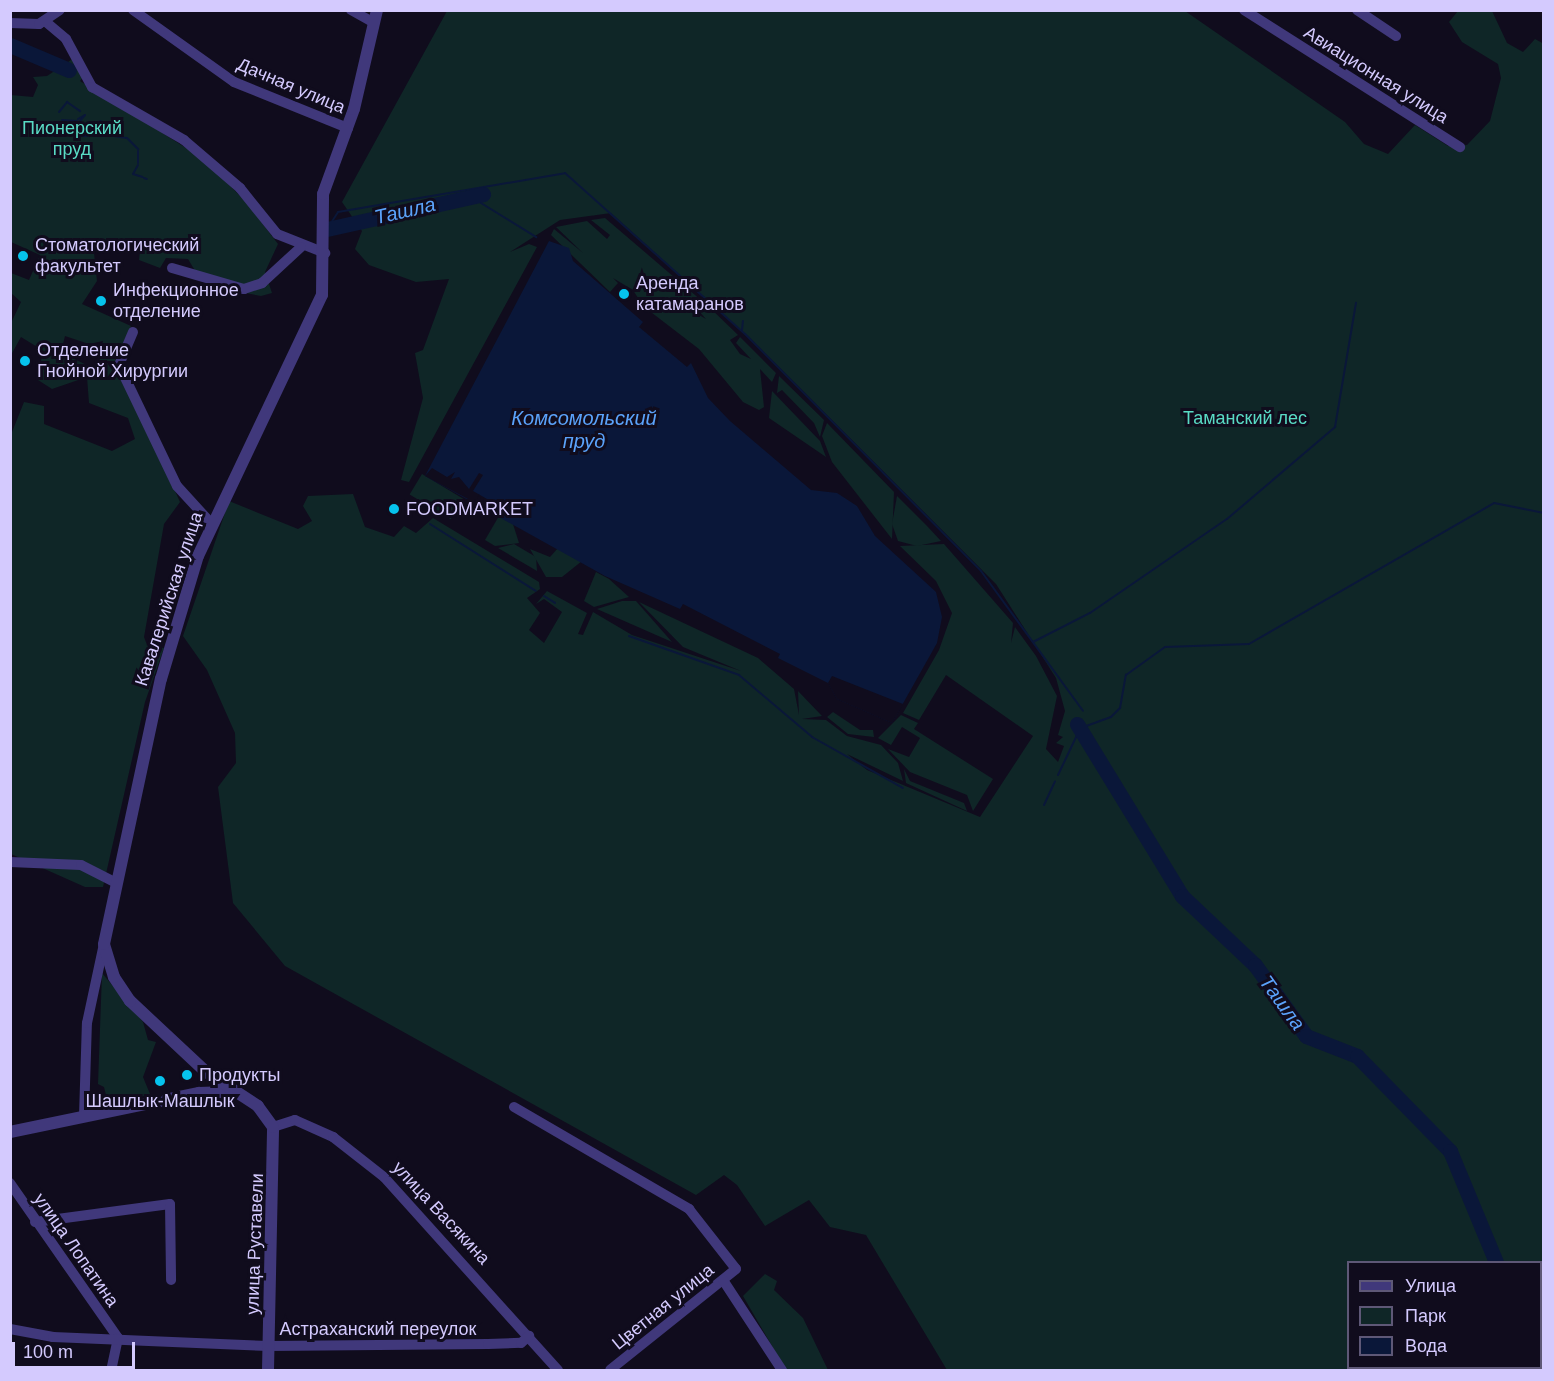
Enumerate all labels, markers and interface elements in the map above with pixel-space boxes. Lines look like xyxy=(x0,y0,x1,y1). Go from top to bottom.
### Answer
street label: Авиационная улица xyxy=(1300,22,1452,128)
street label: Дачная улица xyxy=(234,54,348,118)
park label: Пионерский пруд xyxy=(22,118,122,160)
water label: Ташла xyxy=(372,192,438,230)
place label: Стоматологический факультет xyxy=(35,235,199,278)
marker: Стоматологический факультет xyxy=(16,249,30,263)
place label: Аренда катамаранов xyxy=(636,273,744,316)
place label: Инфекционное отделение xyxy=(113,280,239,322)
marker: Аренда катамаранов xyxy=(617,287,631,301)
marker: Инфекционное отделение xyxy=(94,294,108,308)
place label: Отделение Гнойной Хирургии xyxy=(37,340,188,382)
marker: Отделение Гнойной Хирургии xyxy=(18,354,32,368)
water label: Комсомольский пруд xyxy=(511,407,657,454)
park label: Таманский лес xyxy=(1183,407,1307,429)
place label: FOODMARKET xyxy=(406,498,533,520)
marker: FOODMARKET xyxy=(387,502,401,516)
street label: Кавалерийская улица xyxy=(131,509,207,689)
water label: Ташла xyxy=(1254,971,1310,1035)
place label: Продукты xyxy=(199,1064,280,1086)
marker: Продукты xyxy=(180,1068,194,1082)
marker: Шашлык-Машлык xyxy=(153,1074,167,1088)
place label: Шашлык-Машлык xyxy=(85,1090,235,1112)
street label: улица Васякина xyxy=(388,1157,494,1269)
street label: улица Руставели xyxy=(242,1173,268,1315)
street label: улица Лопатина xyxy=(29,1189,123,1311)
street label: Цветная улица xyxy=(608,1259,718,1355)
legend xyxy=(1347,1261,1542,1369)
text: Улица xyxy=(1405,1276,1456,1296)
text: Парк xyxy=(1405,1306,1446,1326)
street label: Астраханский переулок xyxy=(280,1318,476,1340)
scale bar xyxy=(15,1330,138,1368)
text: Вода xyxy=(1405,1336,1447,1356)
text: 100 m xyxy=(23,1342,73,1362)

